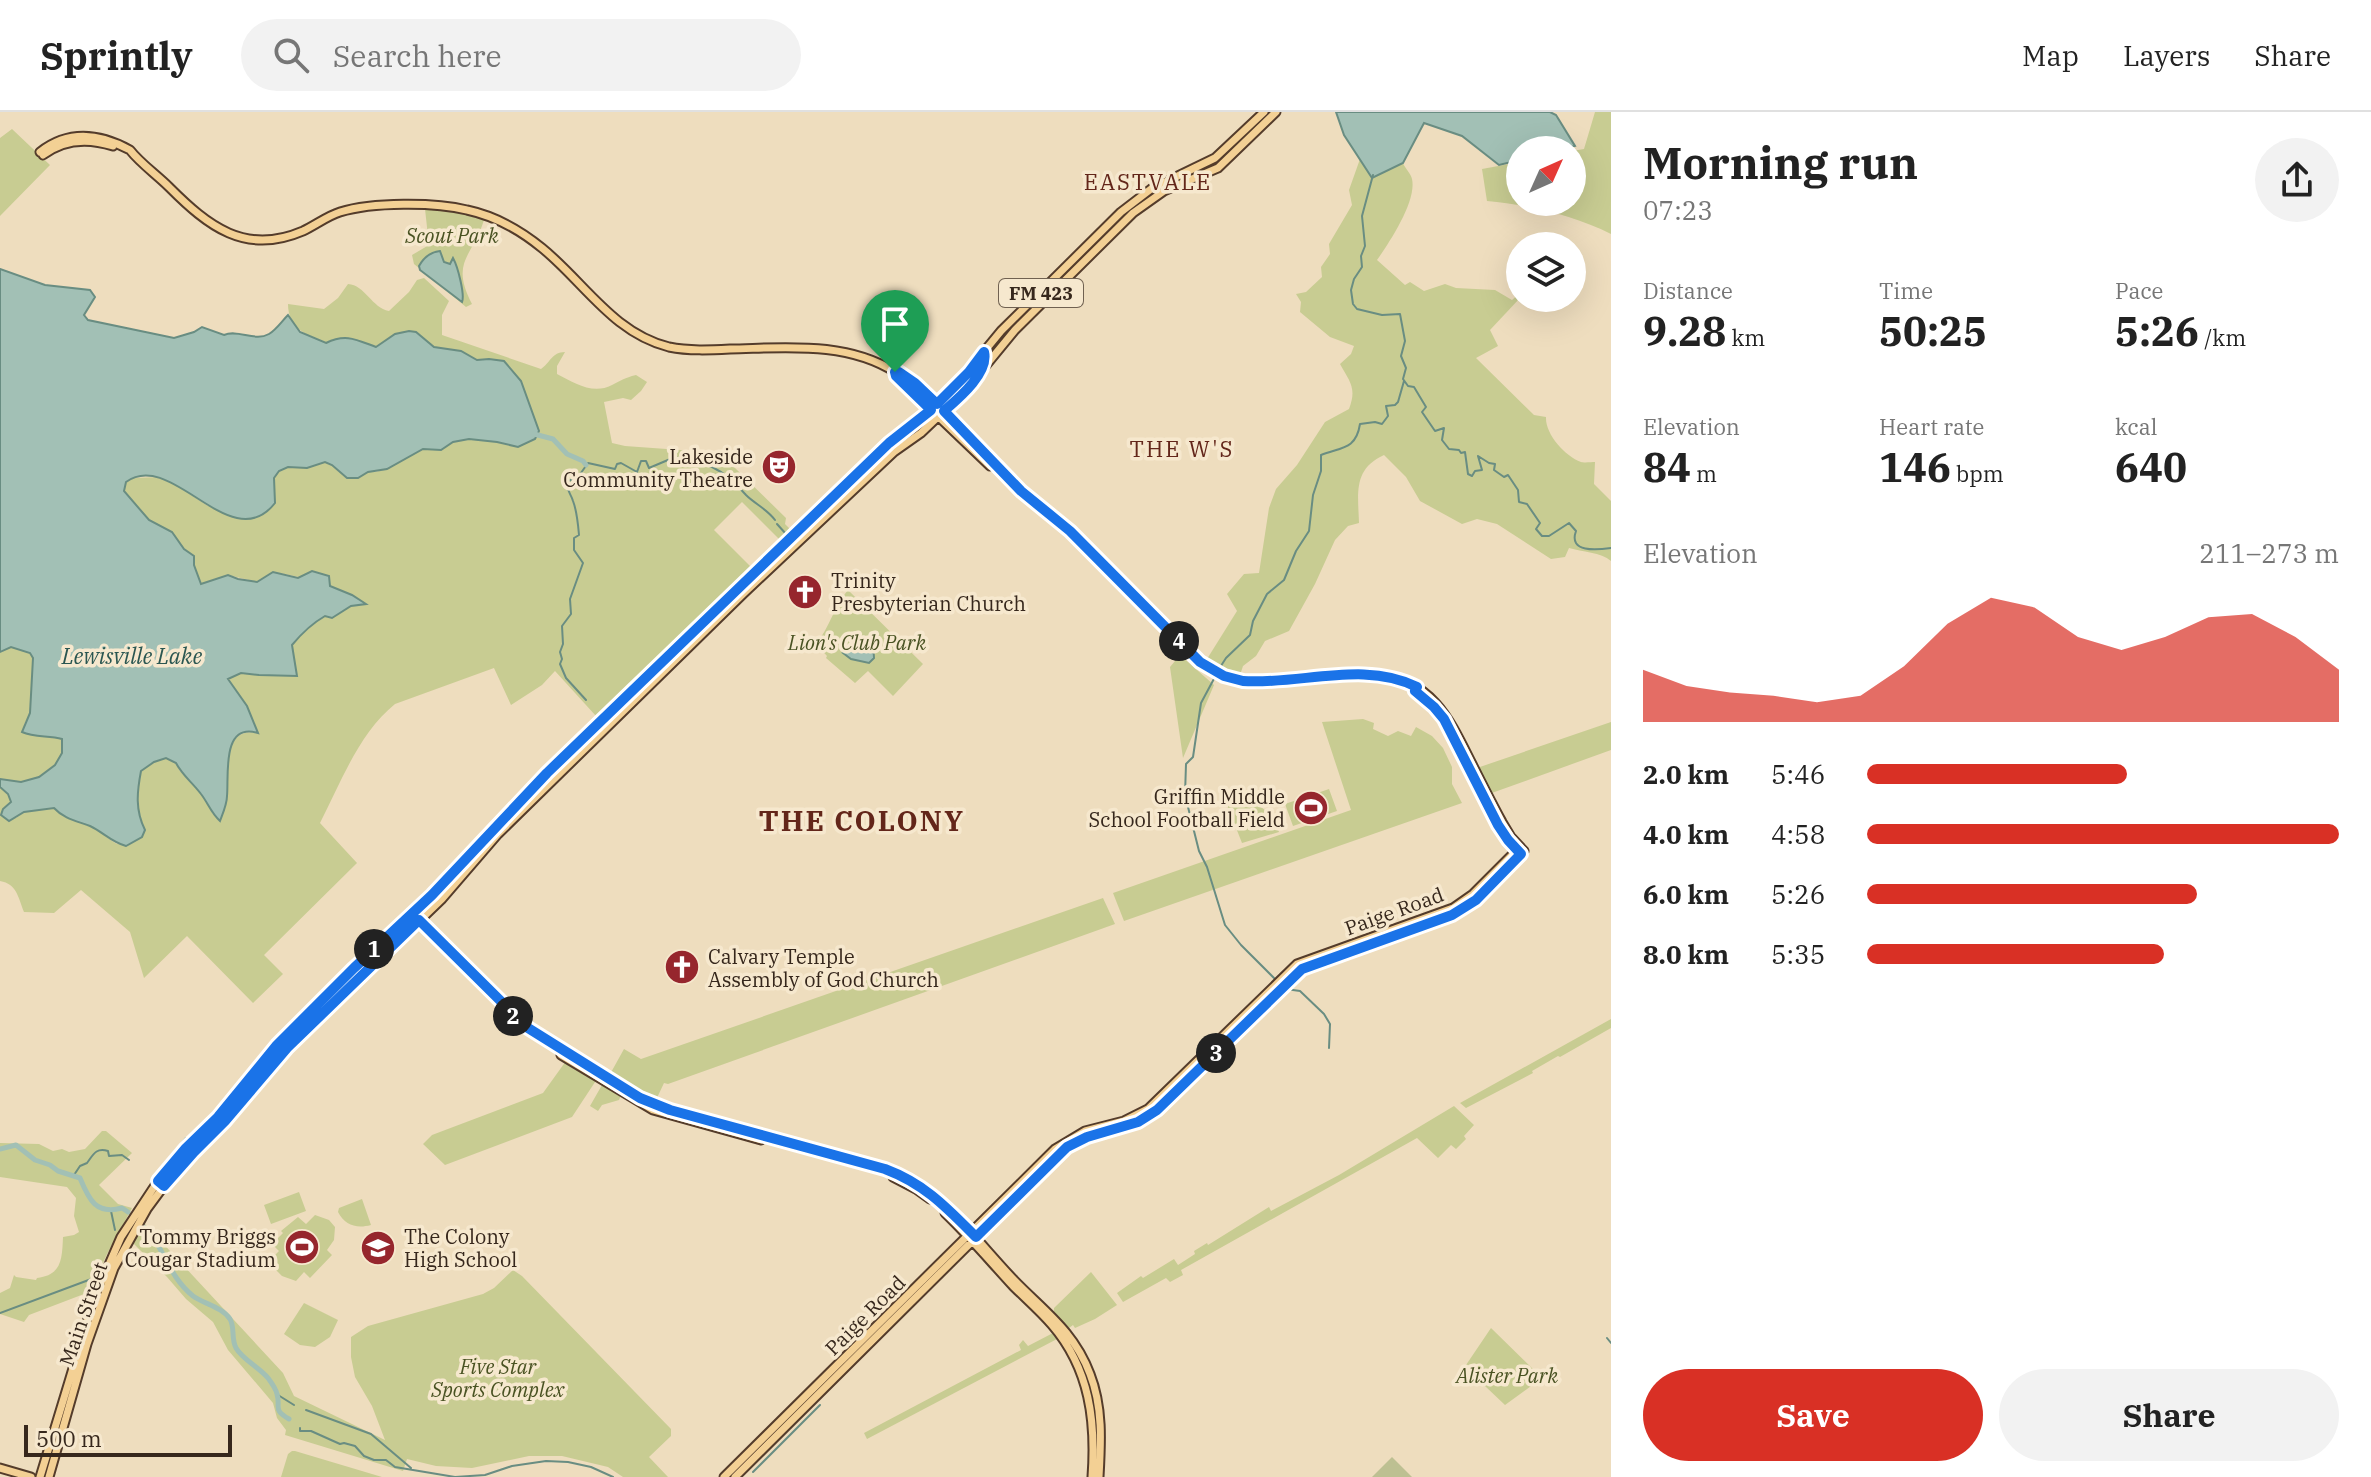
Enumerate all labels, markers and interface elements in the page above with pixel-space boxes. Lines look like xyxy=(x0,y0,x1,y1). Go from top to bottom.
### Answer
search box xyxy=(241,19,801,91)
text: Sprintly xyxy=(40,31,193,80)
icon: search xyxy=(269,33,313,77)
text: Search here xyxy=(333,36,502,75)
text: Map xyxy=(2022,37,2079,74)
text: Layers xyxy=(2123,37,2210,74)
text: Share xyxy=(2254,37,2331,74)
text: Morning run xyxy=(1643,134,1918,191)
north arrow xyxy=(1506,136,1586,216)
map controls xyxy=(1506,136,1586,312)
button: share xyxy=(2255,138,2339,222)
district label: EASTVALE xyxy=(1084,167,1212,196)
text: 07:23 xyxy=(1643,193,1713,227)
park label: Scout Park xyxy=(404,222,499,249)
button: layers xyxy=(1506,232,1586,312)
text: Distance xyxy=(1643,276,1733,305)
text: Time xyxy=(1879,276,1933,305)
text: Pace xyxy=(2115,276,2163,305)
road number: FM 423 xyxy=(999,279,1083,307)
pin xyxy=(861,290,929,372)
icon: arrive xyxy=(873,302,917,346)
text: 9.28 xyxy=(1643,305,1726,357)
text: 50:25 xyxy=(1879,305,1987,357)
text: 5:26 xyxy=(2115,305,2199,357)
text: km xyxy=(1726,323,1765,352)
text: /km xyxy=(2199,323,2246,352)
text: Elevation xyxy=(1643,412,1740,441)
text: Heart rate xyxy=(1879,412,1984,441)
text: kcal xyxy=(2115,412,2157,441)
district label: THE W'S xyxy=(1130,434,1234,463)
text: 84 xyxy=(1643,441,1691,493)
text: 146 xyxy=(1879,441,1951,493)
text: 640 xyxy=(2115,441,2187,493)
place label: Lakeside Community Theatre xyxy=(563,443,753,493)
theatre icon: Lakeside Community Theatre xyxy=(760,448,798,486)
text: m xyxy=(1691,459,1717,488)
text: bpm xyxy=(1951,459,2004,488)
text: Elevation xyxy=(1643,536,1758,570)
text: 211–273 m xyxy=(2199,536,2339,570)
place label: Trinity Presbyterian Church xyxy=(831,567,1026,617)
church icon: Trinity Presbyterian Church xyxy=(786,573,824,611)
pin: 4 xyxy=(1159,621,1199,661)
text: 4 xyxy=(1172,626,1186,655)
park label: Lion's Club Park xyxy=(787,629,926,656)
water label: Lewisville Lake xyxy=(61,641,202,670)
text: 2.0 km xyxy=(1643,757,1729,791)
text: 5:46 xyxy=(1771,757,1825,791)
place label: Griffin Middle School Football Field xyxy=(1089,783,1285,833)
sports icon: Griffin Middle School Football Field xyxy=(1292,789,1330,827)
district label: THE COLONY xyxy=(759,802,965,839)
text: 4.0 km xyxy=(1643,817,1729,851)
text: 4:58 xyxy=(1771,817,1825,851)
text: 6.0 km xyxy=(1643,877,1729,911)
text: 5:26 xyxy=(1771,877,1825,911)
street label: Paige Road xyxy=(1341,881,1447,941)
pin: 1 xyxy=(354,929,394,969)
text: 1 xyxy=(367,934,381,963)
text: 8.0 km xyxy=(1643,937,1729,971)
text: 5:35 xyxy=(1771,937,1825,971)
place label: Calvary Temple Assembly of God Church xyxy=(708,943,939,993)
church icon: Calvary Temple Assembly of God Church xyxy=(663,948,701,986)
pin: 2 xyxy=(493,996,533,1036)
text: 2 xyxy=(506,1001,520,1030)
pin: 3 xyxy=(1196,1033,1236,1073)
text: 3 xyxy=(1209,1038,1223,1067)
place label: Tommy Briggs Cougar Stadium xyxy=(125,1223,276,1273)
place label: The Colony High School xyxy=(404,1223,517,1273)
sports icon: Tommy Briggs Cougar Stadium xyxy=(283,1228,321,1266)
school or university icon: The Colony High School xyxy=(359,1229,397,1267)
street label: Main Street xyxy=(53,1258,113,1370)
street label: Paige Road xyxy=(819,1269,911,1361)
park label: Five Star Sports Complex xyxy=(430,1353,565,1403)
park label: Alister Park xyxy=(1454,1362,1558,1389)
button: Save xyxy=(1643,1369,1983,1461)
button: Share xyxy=(1999,1369,2339,1461)
scale bar xyxy=(24,1421,232,1457)
text: 500 m xyxy=(36,1424,102,1453)

